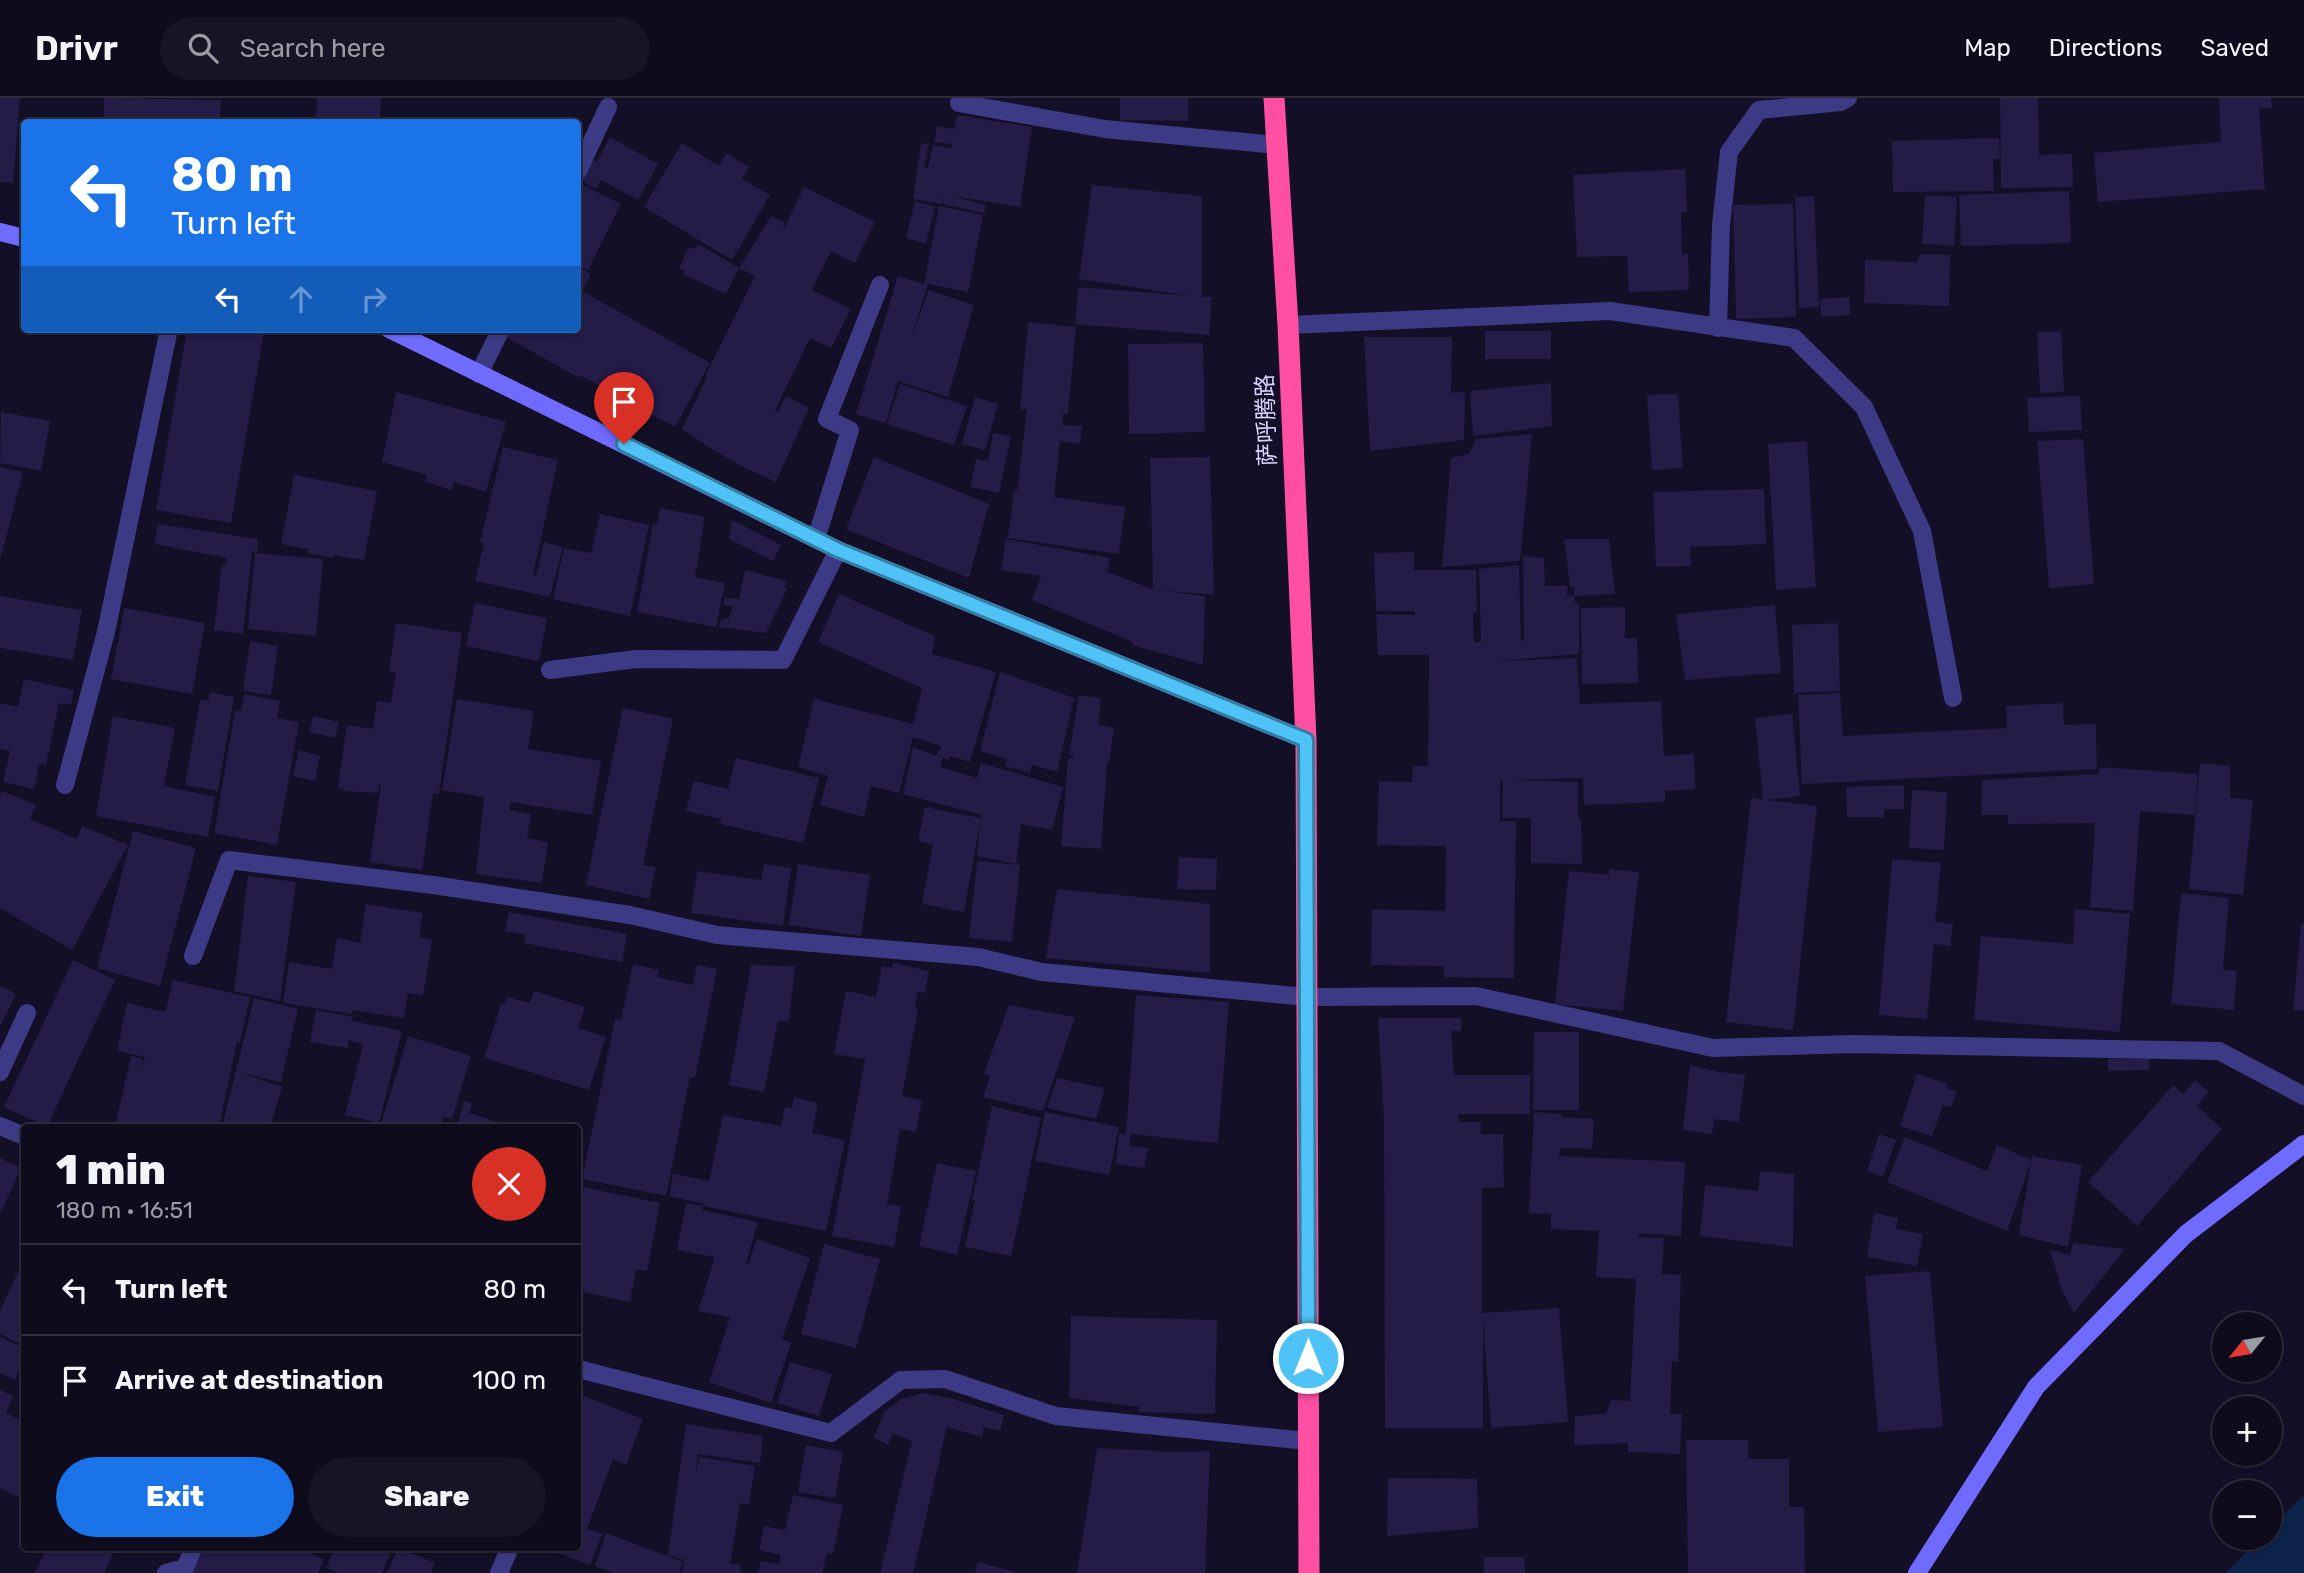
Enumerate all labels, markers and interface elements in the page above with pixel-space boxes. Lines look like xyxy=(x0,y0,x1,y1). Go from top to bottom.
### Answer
search box xyxy=(160,17,650,80)
text: Drivr xyxy=(35,29,118,68)
icon: search xyxy=(184,29,222,67)
text: Search here xyxy=(240,33,386,64)
text: Map xyxy=(1964,34,2011,62)
text: Directions xyxy=(2049,34,2162,62)
text: Saved xyxy=(2200,34,2269,62)
text: 80 m xyxy=(171,145,293,203)
icon: left xyxy=(56,147,147,238)
text: Turn left xyxy=(171,204,296,242)
icon: left xyxy=(209,280,247,318)
icon: ahead xyxy=(282,280,320,318)
icon: right xyxy=(355,280,393,318)
pin xyxy=(594,372,654,444)
street label: 萨呼腾路 xyxy=(1250,374,1282,466)
icon: arrive xyxy=(605,383,643,421)
text: 1 min xyxy=(56,1145,166,1195)
button: close xyxy=(472,1147,546,1221)
text: 180 m · 16:51 xyxy=(56,1196,193,1224)
icon: left xyxy=(56,1271,94,1309)
text: Turn left xyxy=(115,1274,227,1305)
text: 80 m xyxy=(483,1274,546,1305)
north arrow xyxy=(2212,1312,2282,1382)
map controls xyxy=(2212,1312,2282,1550)
position arrow xyxy=(1271,1321,1345,1395)
icon: arrive xyxy=(56,1362,94,1400)
text: Arrive at destination xyxy=(115,1365,383,1396)
text: 100 m xyxy=(472,1365,546,1396)
button: + xyxy=(2212,1396,2282,1466)
button: Exit xyxy=(56,1457,294,1537)
button: Share xyxy=(308,1457,546,1537)
button: − xyxy=(2212,1480,2282,1550)

